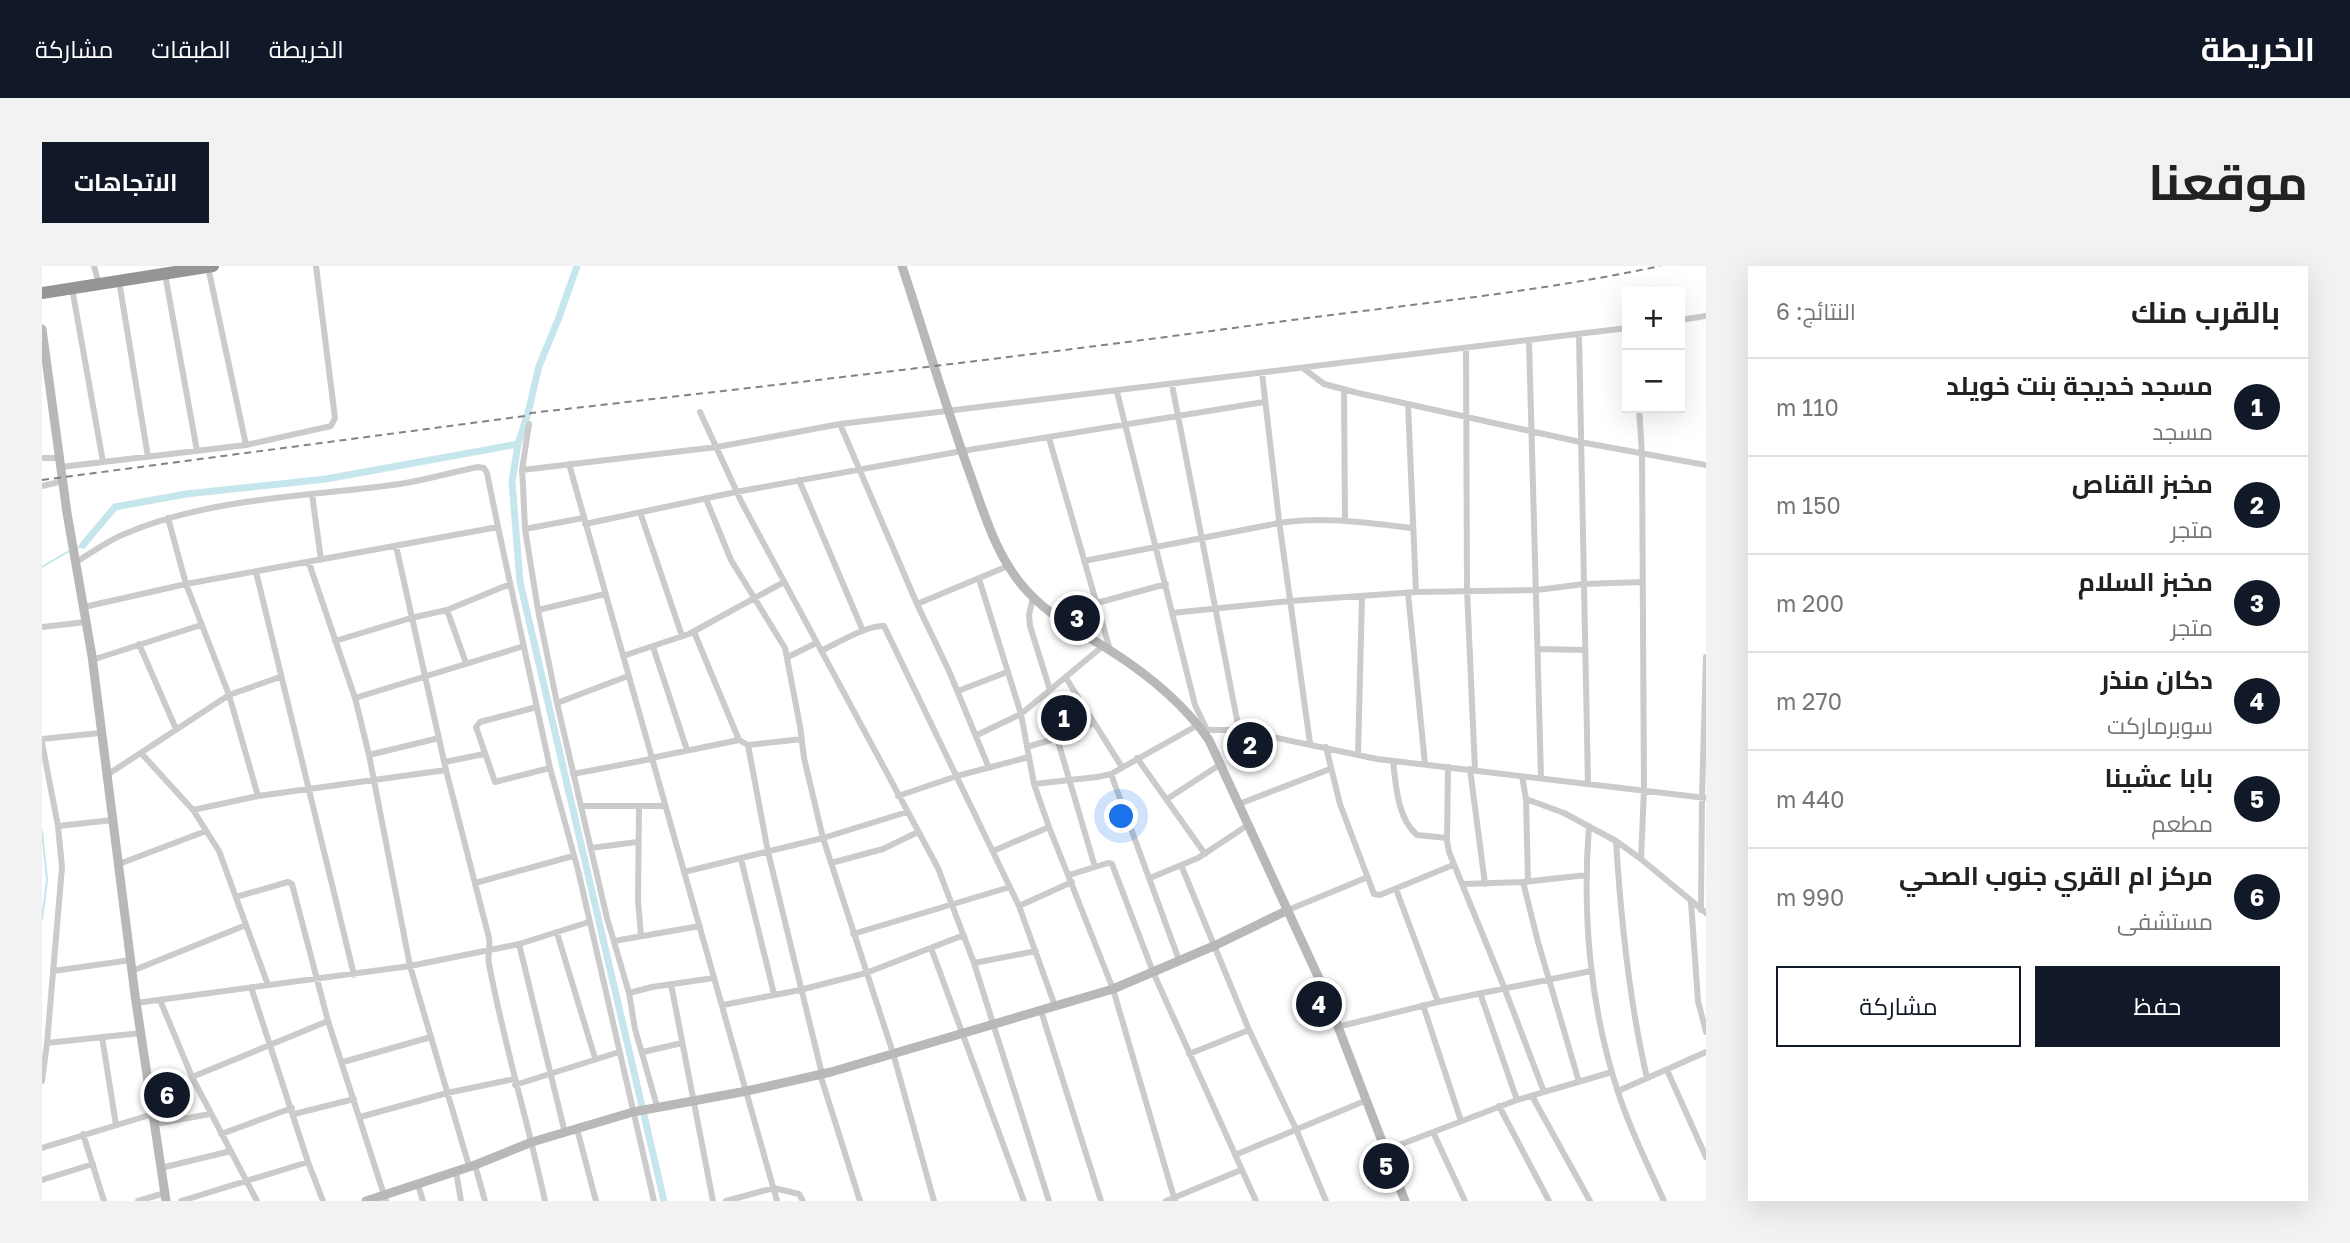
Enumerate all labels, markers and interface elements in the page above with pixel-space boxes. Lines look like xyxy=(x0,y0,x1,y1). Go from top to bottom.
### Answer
text: الخريطة xyxy=(2201,29,2315,68)
text: مشاركة xyxy=(35,34,113,63)
text: الطبقات xyxy=(151,34,231,63)
text: الخريطة xyxy=(269,34,344,63)
button: الاتجاهات xyxy=(42,142,209,223)
text: موقعنا xyxy=(2148,152,2308,211)
map controls xyxy=(1622,287,1685,413)
button: + xyxy=(1622,287,1685,350)
text: بالقرب منك xyxy=(2131,294,2280,330)
text: النتائج: 6 xyxy=(1776,297,1856,325)
button: − xyxy=(1622,350,1685,413)
text: مسجد خديجة بنت خويلد xyxy=(1946,370,2213,401)
text: 110 m xyxy=(1776,393,1839,421)
text: 1 xyxy=(2251,393,2263,421)
text: مسجد xyxy=(2152,417,2213,445)
text: مخبز القناص xyxy=(2072,468,2213,499)
text: 150 m xyxy=(1776,491,1841,519)
text: 2 xyxy=(2250,491,2264,519)
text: متجر xyxy=(2171,515,2213,543)
text: مخبز السلام xyxy=(2078,566,2213,597)
text: 200 m xyxy=(1776,589,1844,617)
text: 3 xyxy=(2250,589,2264,617)
pin: 3 xyxy=(1054,592,1100,644)
text: متجر xyxy=(2171,613,2213,641)
text: دكان منذر xyxy=(2101,664,2213,695)
text: 270 m xyxy=(1776,687,1842,715)
text: 4 xyxy=(2250,687,2264,715)
pin: 1 xyxy=(1041,692,1087,744)
text: سوبرماركت xyxy=(2107,711,2213,739)
pin: 2 xyxy=(1227,719,1273,771)
text: بابا عشينا xyxy=(2105,762,2213,793)
text: 440 m xyxy=(1776,785,1844,813)
text: 5 xyxy=(2250,785,2264,813)
your location xyxy=(1104,799,1138,833)
text: مطعم xyxy=(2151,809,2213,837)
text: مركز ام القري جنوب الصحي xyxy=(1899,860,2213,891)
text: 990 m xyxy=(1776,883,1844,911)
text: 6 xyxy=(2250,883,2264,911)
text: مستشفى xyxy=(2117,907,2213,935)
button: مشاركة xyxy=(1776,966,2021,1047)
button: حفظ xyxy=(2035,966,2280,1047)
pin: 4 xyxy=(1296,978,1342,1030)
pin: 6 xyxy=(144,1069,190,1121)
pin: 5 xyxy=(1363,1140,1409,1192)

